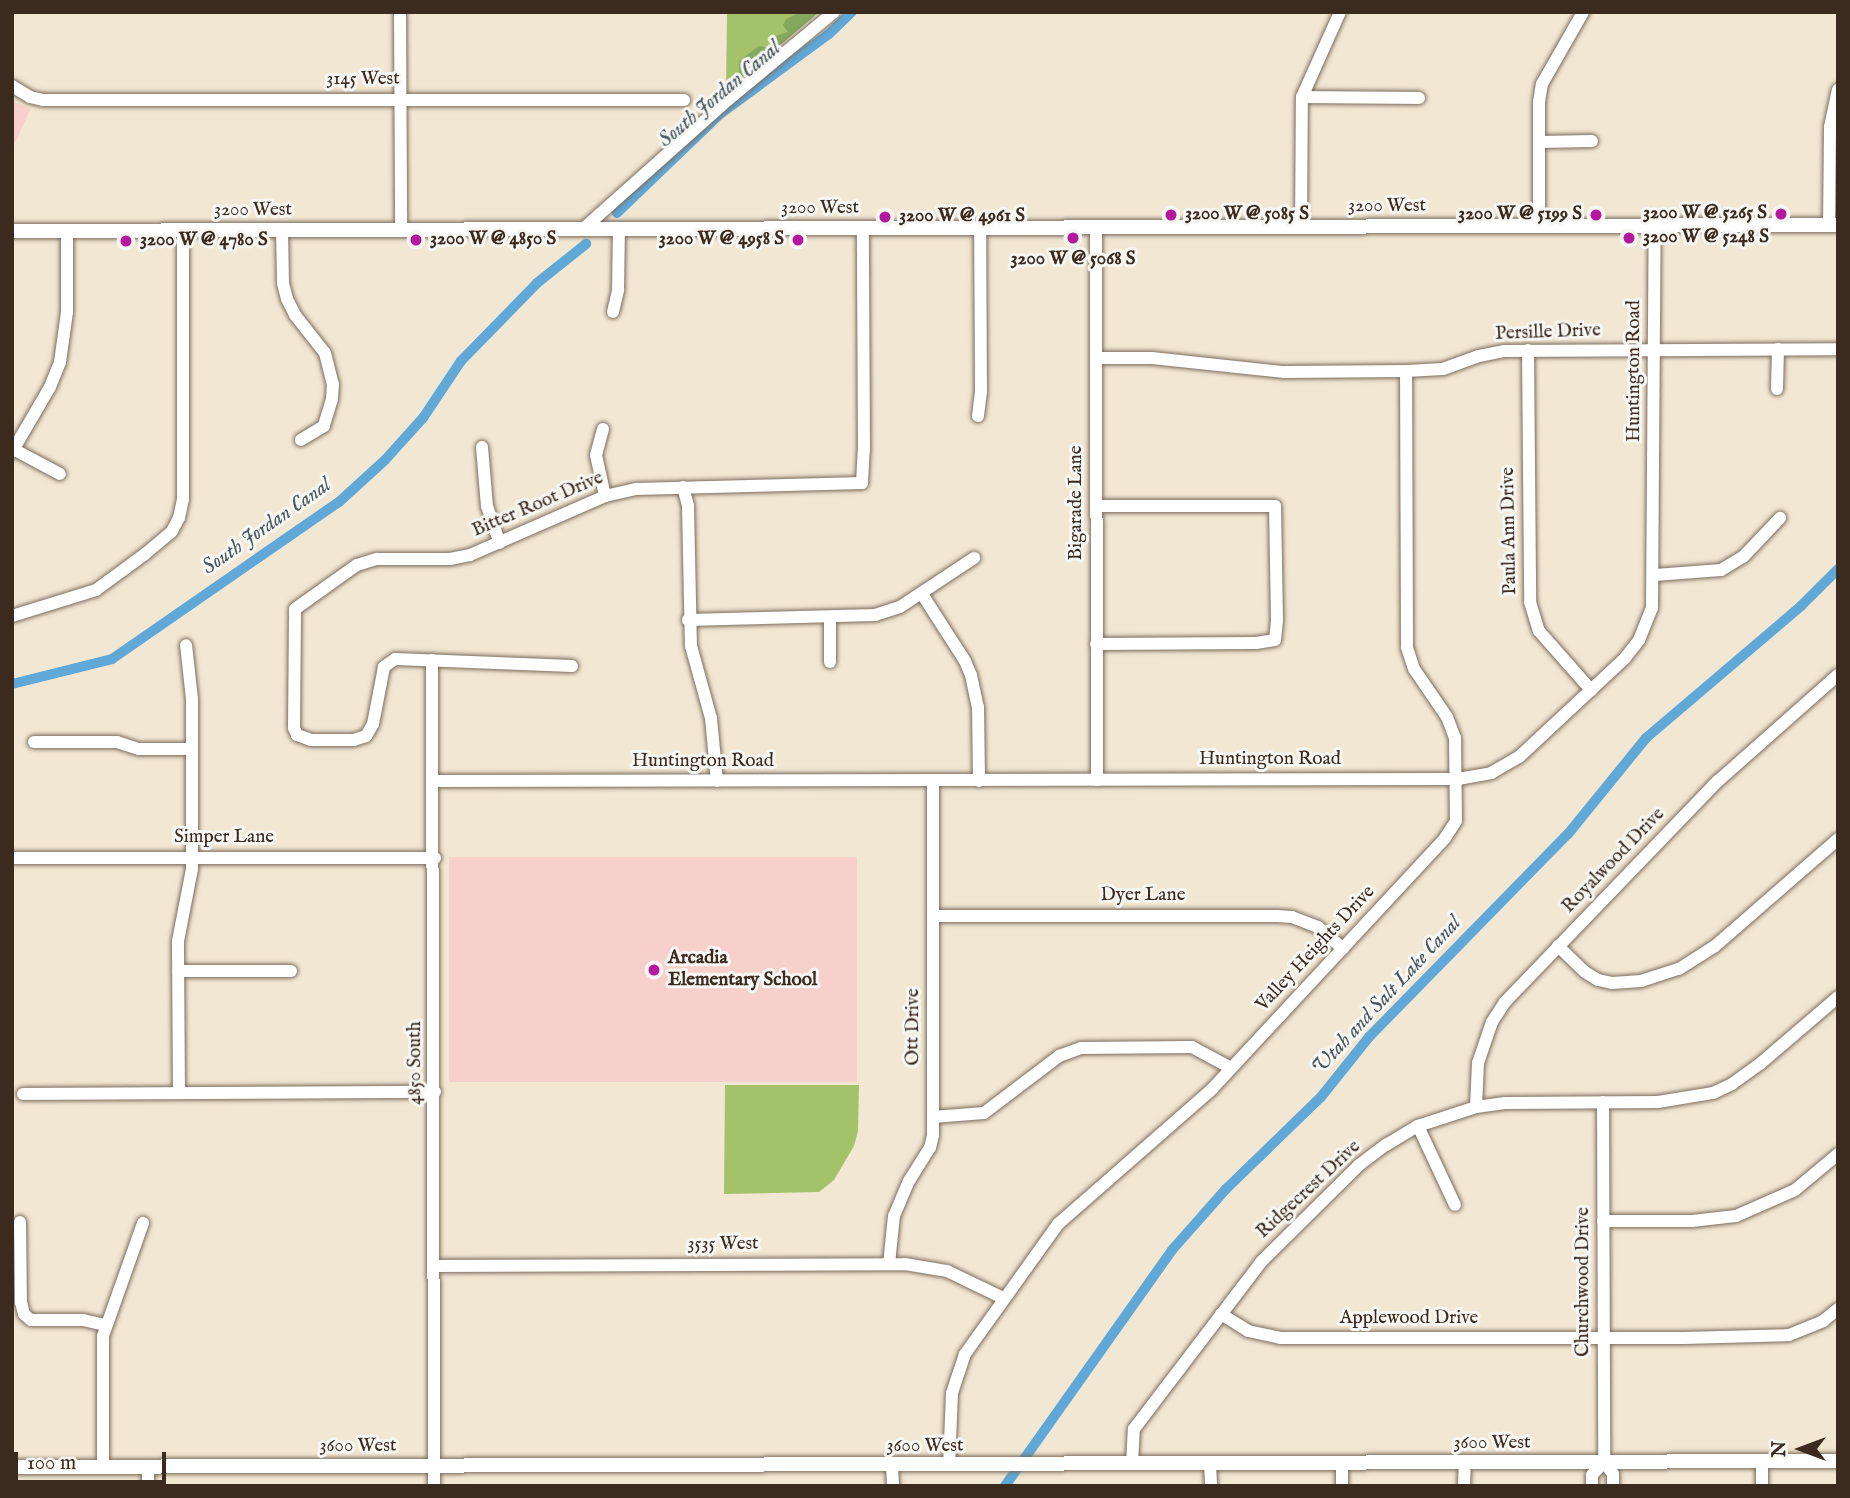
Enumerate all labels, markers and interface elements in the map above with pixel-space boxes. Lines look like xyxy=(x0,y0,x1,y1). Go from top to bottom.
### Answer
water label: South Jordan Canal xyxy=(654,37,786,153)
street label: 3145 West xyxy=(326,69,400,91)
street label: 3200 West xyxy=(1348,196,1426,218)
street label: 3200 West xyxy=(781,198,859,220)
street label: 3200 West xyxy=(214,200,292,222)
place label: 3200 W @ 5265 S xyxy=(1643,203,1767,225)
place label: 3200 W @ 5085 S xyxy=(1185,204,1309,226)
place label: 3200 W @ 5199 S xyxy=(1458,204,1582,226)
place label: 3200 W @ 4961 S xyxy=(899,206,1025,228)
marker: 3200 W @ 5265 S xyxy=(1773,206,1789,222)
marker: 3200 W @ 5085 S xyxy=(1163,207,1179,223)
marker: 3200 W @ 5199 S xyxy=(1588,207,1604,223)
marker: 3200 W @ 4961 S xyxy=(877,209,893,225)
place label: 3200 W @ 5248 S xyxy=(1643,227,1769,249)
place label: 3200 W @ 4850 S xyxy=(430,229,556,251)
place label: 3200 W @ 4958 S xyxy=(659,229,784,251)
place label: 3200 W @ 4780 S xyxy=(140,230,268,252)
marker: 3200 W @ 5068 S xyxy=(1065,230,1081,246)
marker: 3200 W @ 5248 S xyxy=(1621,230,1637,246)
marker: 3200 W @ 4850 S xyxy=(408,232,424,248)
marker: 3200 W @ 4958 S xyxy=(790,232,806,248)
marker: 3200 W @ 4780 S xyxy=(118,233,134,249)
place label: 3200 W @ 5068 S xyxy=(1010,249,1136,271)
street label: Huntington Road xyxy=(1624,300,1646,442)
street label: Persille Drive xyxy=(1495,320,1601,346)
street label: Bigarade Lane xyxy=(1066,446,1088,560)
street label: Bitter Root Drive xyxy=(469,467,607,543)
street label: Paula Ann Drive xyxy=(1497,467,1523,595)
water label: South Jordan Canal xyxy=(198,473,336,581)
street label: Huntington Road xyxy=(1199,749,1341,771)
street label: Huntington Road xyxy=(632,751,774,773)
street label: Royalwood Drive xyxy=(1558,803,1670,919)
street label: Simper Lane xyxy=(174,827,274,849)
street label: Valley Heights Drive xyxy=(1252,881,1380,1017)
street label: Dyer Lane xyxy=(1101,885,1185,907)
water label: Utah and Salt Lake Canal xyxy=(1307,912,1467,1080)
place label: Arcadia Elementary School xyxy=(668,948,817,992)
marker: Arcadia Elementary School xyxy=(646,962,662,978)
street label: Ott Drive xyxy=(903,988,925,1066)
street label: 4850 South xyxy=(405,1021,427,1105)
street label: Ridgecrest Drive xyxy=(1252,1136,1366,1244)
street label: Churchwood Drive xyxy=(1573,1207,1595,1357)
street label: 3535 West xyxy=(687,1234,759,1256)
street label: Applewood Drive xyxy=(1340,1308,1478,1330)
north arrow xyxy=(1766,1414,1836,1484)
street label: 3600 West xyxy=(1453,1433,1531,1455)
street label: 3600 West xyxy=(319,1436,397,1458)
street label: 3600 West xyxy=(886,1436,964,1458)
scale bar xyxy=(18,1438,170,1482)
text: N xyxy=(1768,1441,1792,1457)
text: 100 m xyxy=(27,1450,76,1477)

